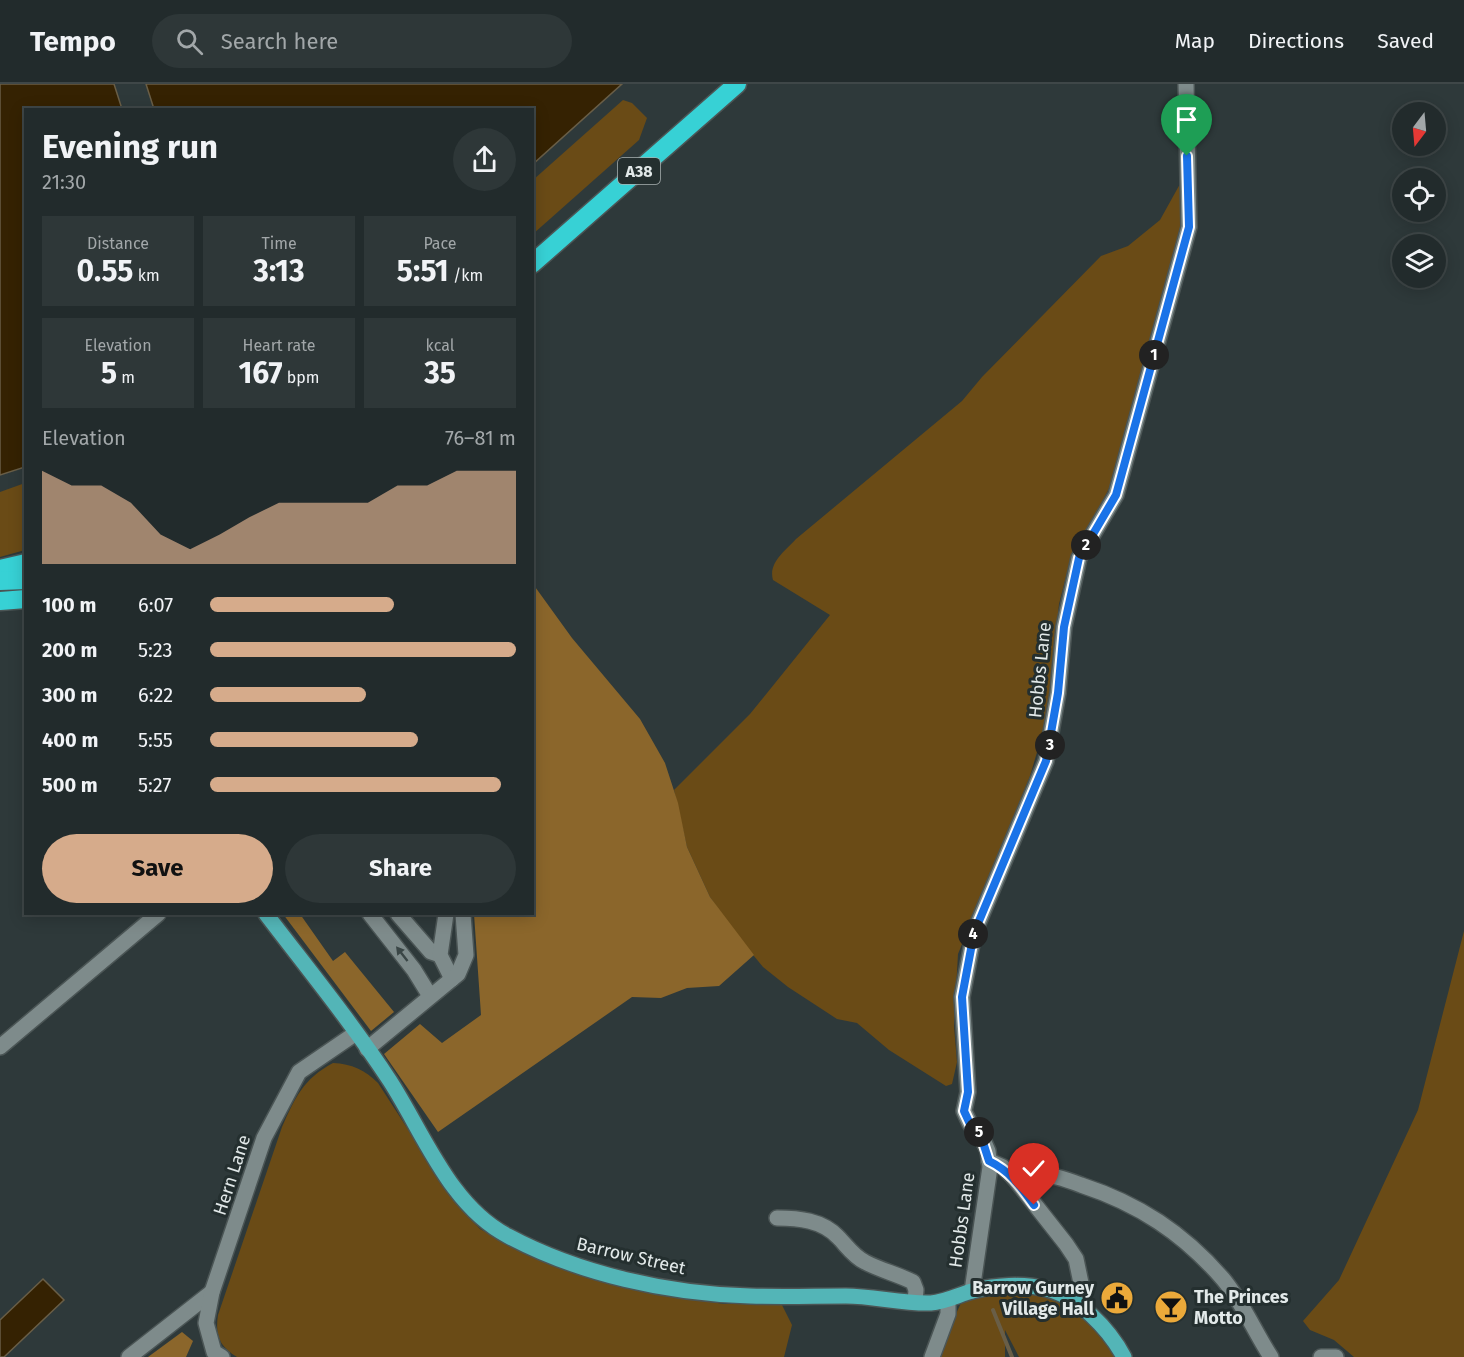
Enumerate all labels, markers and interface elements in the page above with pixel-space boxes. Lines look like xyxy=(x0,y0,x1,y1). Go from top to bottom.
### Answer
search box xyxy=(152,14,572,68)
text: Tempo xyxy=(30,25,116,58)
icon: search xyxy=(173,25,206,58)
text: Search here xyxy=(221,28,338,55)
text: Map xyxy=(1175,28,1215,54)
text: Directions xyxy=(1248,28,1344,54)
text: Saved xyxy=(1377,28,1434,54)
pin xyxy=(1161,94,1212,156)
north arrow xyxy=(1392,102,1446,156)
map controls xyxy=(1392,102,1446,288)
icon: arrive xyxy=(1170,103,1203,136)
text: Evening run xyxy=(42,127,218,167)
button: share xyxy=(453,128,516,191)
road number: A38 xyxy=(618,158,660,184)
button: locate xyxy=(1392,168,1446,222)
text: 21:30 xyxy=(42,170,86,194)
text: Distance xyxy=(87,234,149,253)
text: Time xyxy=(261,234,297,253)
text: Pace xyxy=(423,234,457,253)
button: layers xyxy=(1392,234,1446,288)
text: 0.55 xyxy=(76,253,133,289)
text: 3:13 xyxy=(253,253,305,289)
text: 5:51 xyxy=(397,253,449,289)
text: km xyxy=(133,266,160,285)
text: /km xyxy=(449,266,483,285)
text: Elevation xyxy=(84,336,152,355)
text: Heart rate xyxy=(243,336,315,355)
text: kcal xyxy=(426,336,454,355)
pin: 1 xyxy=(1139,340,1169,370)
text: 1 xyxy=(1150,345,1158,364)
text: 5 xyxy=(101,355,117,391)
text: 167 xyxy=(238,355,283,391)
text: 35 xyxy=(424,355,456,391)
text: m xyxy=(117,368,135,387)
text: bpm xyxy=(283,368,320,387)
text: Elevation xyxy=(42,426,126,450)
text: 76–81 m xyxy=(445,426,516,450)
pin: 2 xyxy=(1071,530,1101,560)
text: 2 xyxy=(1082,535,1090,554)
text: 100 m xyxy=(42,593,96,617)
text: 6:07 xyxy=(138,593,173,617)
street label: Hobbs Lane xyxy=(1024,621,1056,719)
text: 200 m xyxy=(42,638,97,662)
text: 5:23 xyxy=(138,638,173,662)
text: 300 m xyxy=(42,683,97,707)
text: 6:22 xyxy=(138,683,173,707)
text: 400 m xyxy=(42,728,98,752)
text: 5:55 xyxy=(138,728,173,752)
pin: 3 xyxy=(1035,730,1065,760)
text: 3 xyxy=(1046,735,1054,754)
text: 500 m xyxy=(42,773,98,797)
text: 5:27 xyxy=(138,773,171,797)
button: Save xyxy=(42,834,273,903)
button: Share xyxy=(285,834,516,903)
pin: 4 xyxy=(958,919,988,949)
text: 4 xyxy=(968,924,978,943)
one-way arrow xyxy=(395,946,408,962)
pin: 5 xyxy=(964,1117,994,1147)
text: 5 xyxy=(975,1122,983,1141)
street label: Hern Lane xyxy=(209,1132,255,1218)
pin xyxy=(1008,1143,1059,1205)
icon: check xyxy=(1017,1152,1050,1185)
street label: Hobbs Lane xyxy=(944,1171,980,1269)
street label: Barrow Street xyxy=(574,1233,688,1279)
place label: Barrow Gurney Village Hall xyxy=(972,1277,1095,1320)
public building icon: Barrow Gurney Village Hall xyxy=(1099,1280,1135,1316)
place label: The Princes Motto xyxy=(1194,1286,1289,1329)
bar icon: The Princes Motto xyxy=(1153,1289,1189,1325)

